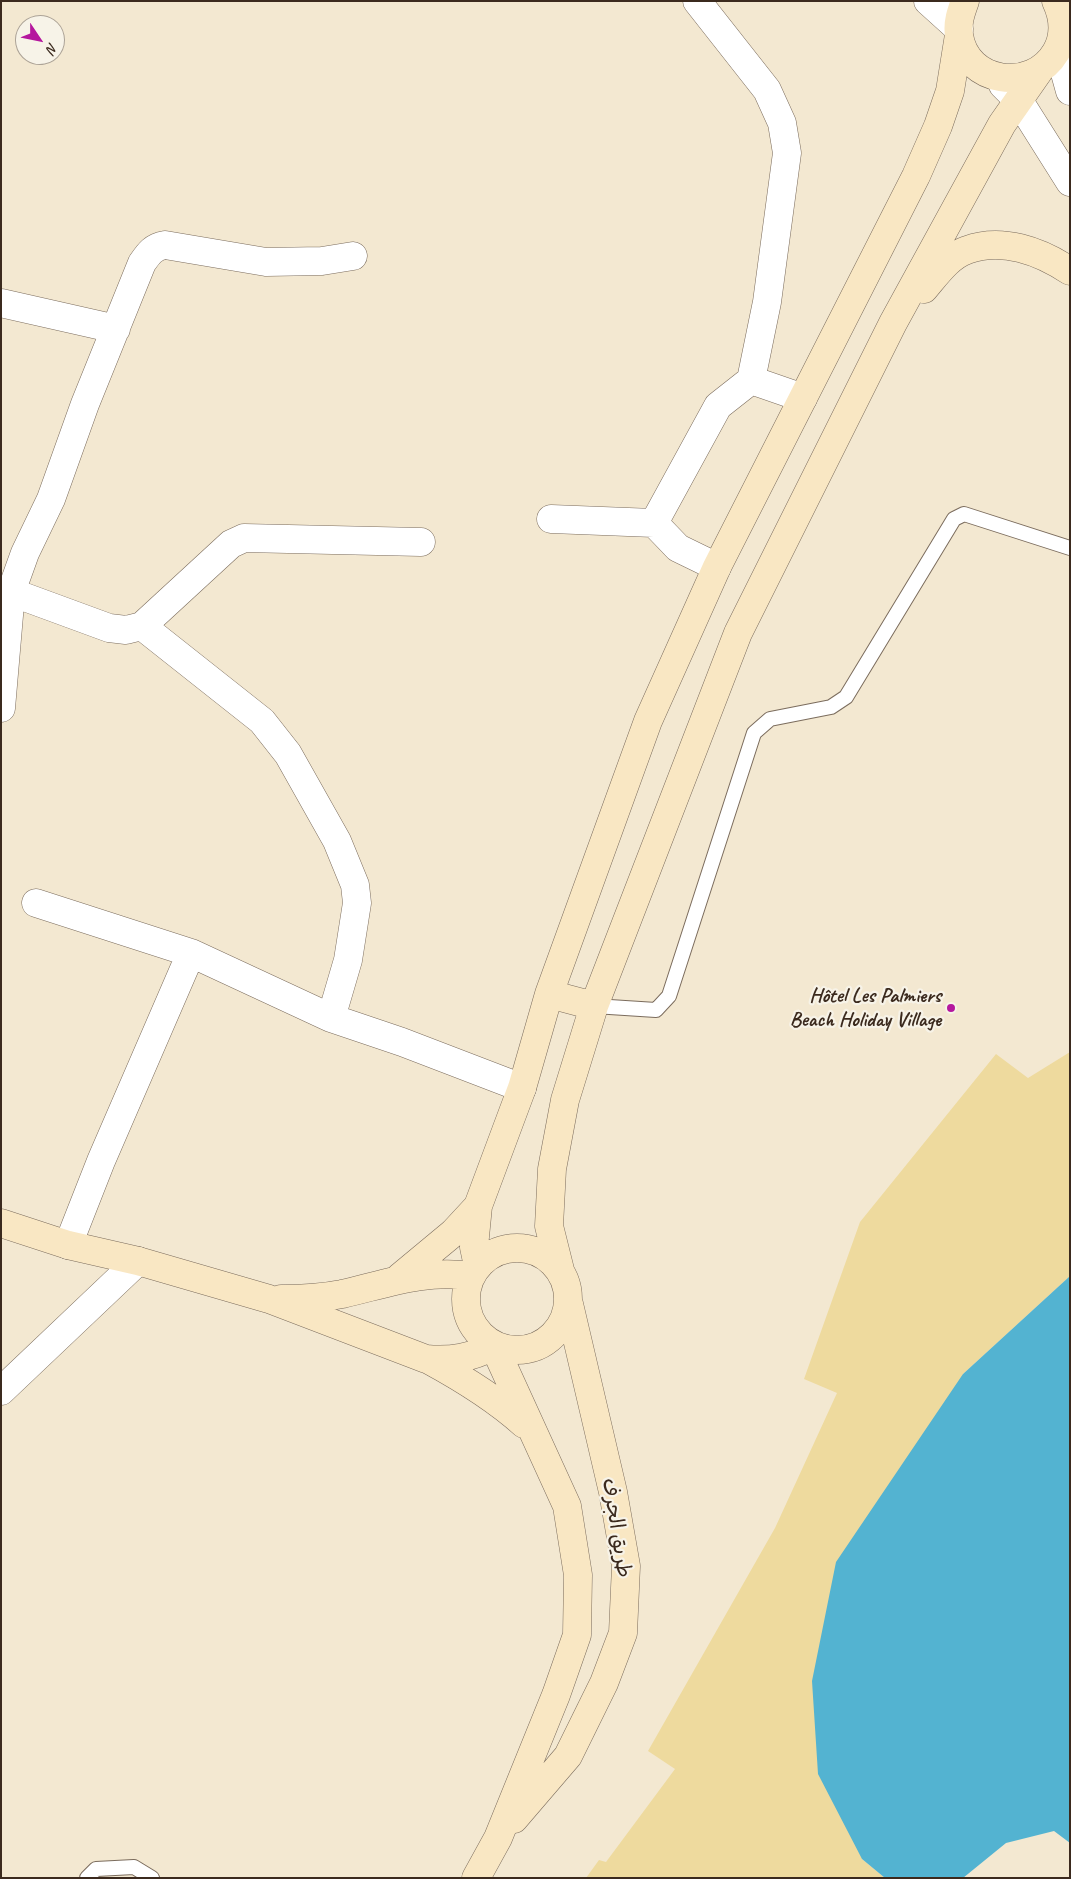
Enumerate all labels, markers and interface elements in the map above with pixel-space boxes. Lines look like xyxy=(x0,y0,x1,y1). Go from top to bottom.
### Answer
north arrow xyxy=(15,15,65,65)
text: N xyxy=(43,40,61,56)
place label: Hôtel Les Palmiers Beach Holiday Village xyxy=(790,983,941,1033)
marker: Hôtel Les Palmiers Beach Holiday Village xyxy=(945,1002,957,1014)
street label: طريق الجرف xyxy=(596,1476,636,1580)

